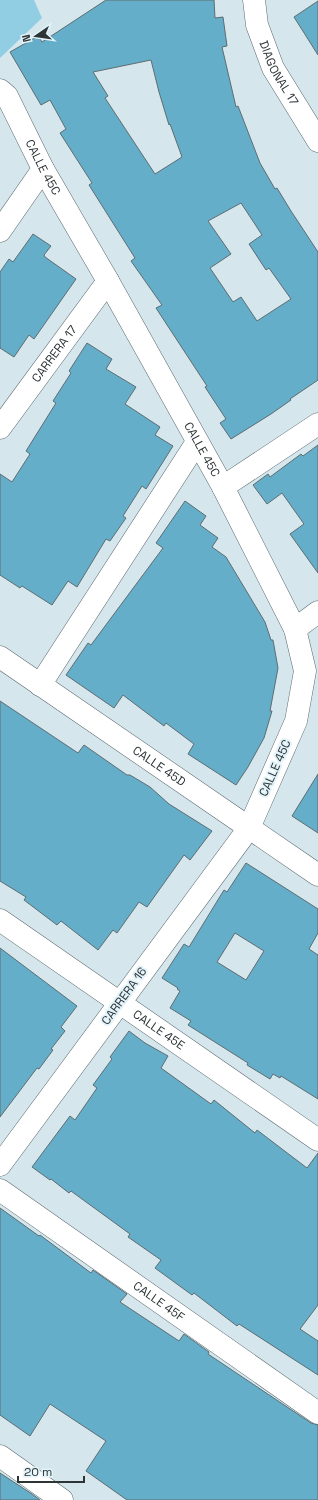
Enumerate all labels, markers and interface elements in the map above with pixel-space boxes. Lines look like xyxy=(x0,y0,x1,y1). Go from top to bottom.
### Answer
north arrow xyxy=(16,16,56,56)
text: N xyxy=(19,33,34,43)
street label: DIAGONAL 17 xyxy=(256,38,302,109)
street label: CALLE 45C xyxy=(22,137,64,198)
street label: CARRERA 17 xyxy=(28,322,81,386)
street label: CALLE 45C xyxy=(180,419,224,480)
street label: CALLE 45C xyxy=(255,737,295,799)
street label: CALLE 45D xyxy=(130,742,189,790)
street label: CARRERA 16 xyxy=(98,964,150,1028)
street label: CALLE 45E xyxy=(130,1006,188,1053)
street label: CALLE 45F xyxy=(130,1278,188,1325)
scale bar xyxy=(18,1458,84,1484)
text: 20 m xyxy=(24,1464,52,1480)

